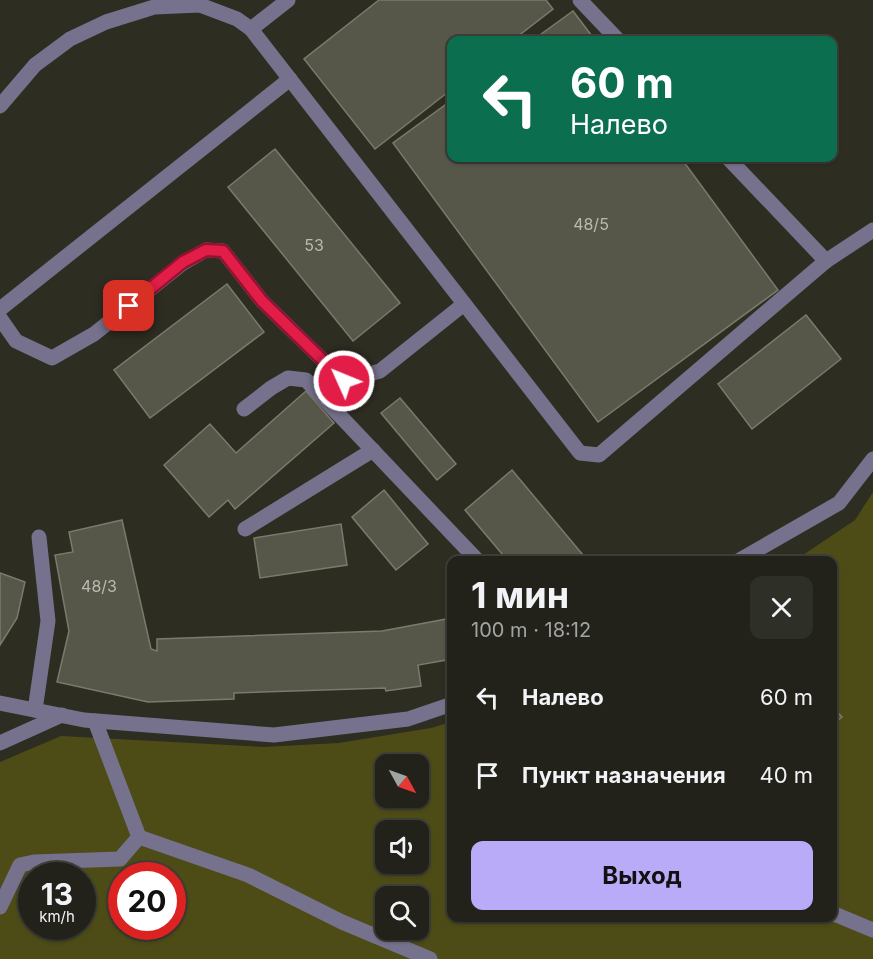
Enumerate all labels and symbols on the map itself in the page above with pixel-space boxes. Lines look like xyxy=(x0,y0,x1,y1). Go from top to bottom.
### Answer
house number: 48/5 xyxy=(573,214,609,234)
house number: 53 xyxy=(304,235,324,255)
pin xyxy=(103,280,154,331)
position arrow xyxy=(312,349,376,413)
house number: 48/3 xyxy=(81,576,117,596)
north arrow xyxy=(375,754,429,808)
speed limit sign: 20 xyxy=(108,862,186,940)

